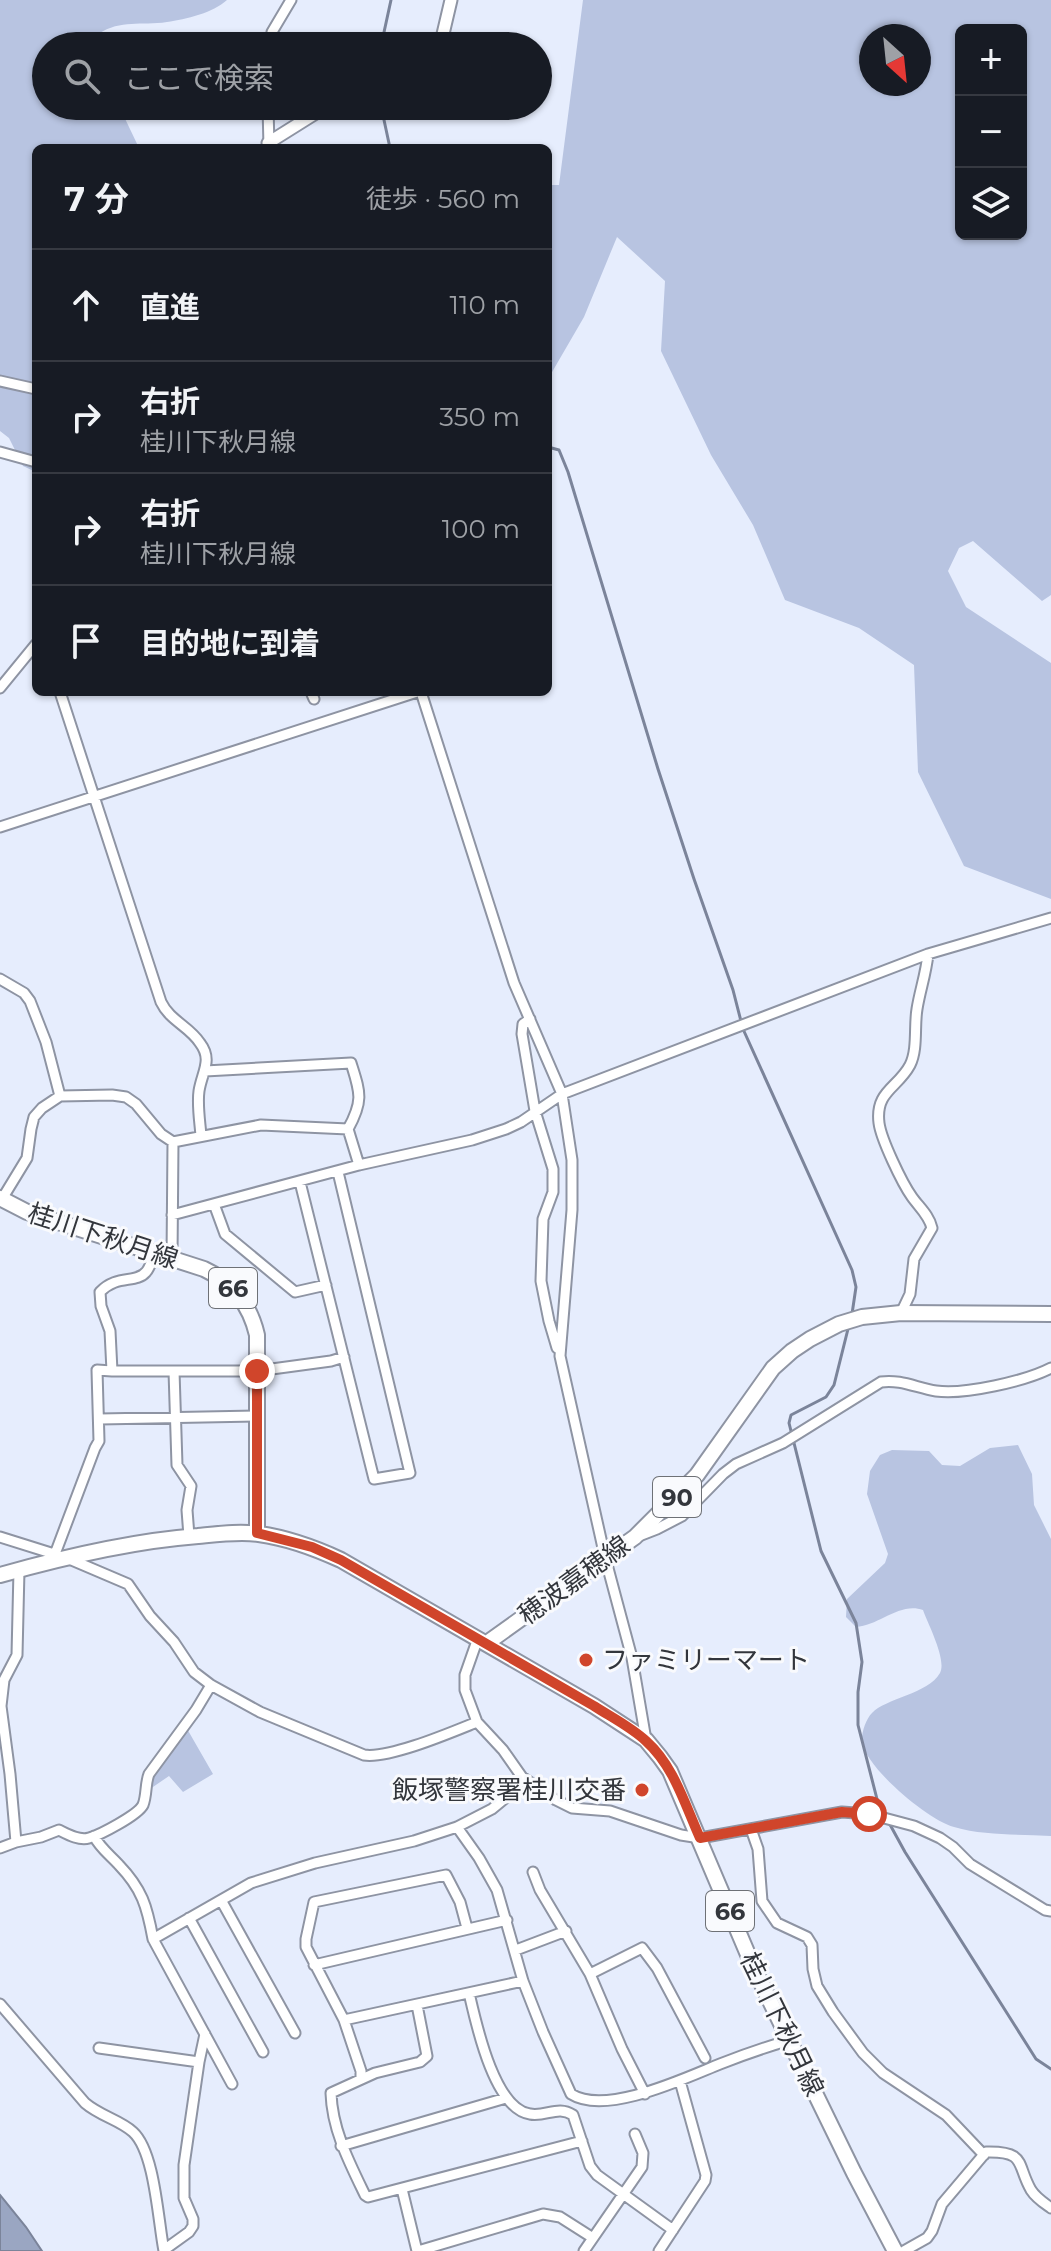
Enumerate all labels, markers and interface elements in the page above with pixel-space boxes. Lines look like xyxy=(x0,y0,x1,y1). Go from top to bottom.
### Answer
north arrow xyxy=(859,24,931,96)
map controls xyxy=(955,24,1027,240)
button: + xyxy=(955,24,1027,96)
search box xyxy=(32,32,552,120)
icon: search xyxy=(60,54,104,98)
text: ここで検索 xyxy=(124,60,274,97)
button: − xyxy=(955,96,1027,168)
button: layers xyxy=(955,168,1027,240)
text: 7 分 xyxy=(64,178,129,220)
text: 徒歩 · 560 m xyxy=(366,183,520,215)
icon: ahead xyxy=(64,283,108,327)
text: 直進 xyxy=(140,289,200,326)
text: 110 m xyxy=(450,289,520,321)
text: 右折 xyxy=(140,383,200,420)
icon: right xyxy=(64,395,108,439)
text: 350 m xyxy=(439,401,520,433)
text: 桂川下秋月線 xyxy=(140,426,296,458)
text: 右折 xyxy=(140,495,200,532)
icon: right xyxy=(64,507,108,551)
text: 100 m xyxy=(442,513,520,545)
text: 桂川下秋月線 xyxy=(140,538,296,570)
icon: arrive xyxy=(64,619,108,663)
text: 目的地に到着 xyxy=(140,625,320,662)
street label: 桂川下秋月線 xyxy=(24,1197,182,1275)
road number: 66 xyxy=(209,1268,257,1308)
route end xyxy=(239,1353,275,1389)
road number: 90 xyxy=(653,1477,701,1517)
street label: 穂波嘉穂線 xyxy=(512,1529,636,1631)
place label: ファミリーマート xyxy=(602,1644,810,1676)
marker: ファミリーマート xyxy=(577,1651,595,1669)
place label: 飯塚警察署桂川交番 xyxy=(392,1774,626,1806)
marker: 飯塚警察署桂川交番 xyxy=(633,1781,651,1799)
route start xyxy=(851,1796,887,1832)
road number: 66 xyxy=(706,1891,754,1931)
street label: 桂川下秋月線 xyxy=(733,1947,831,2101)

